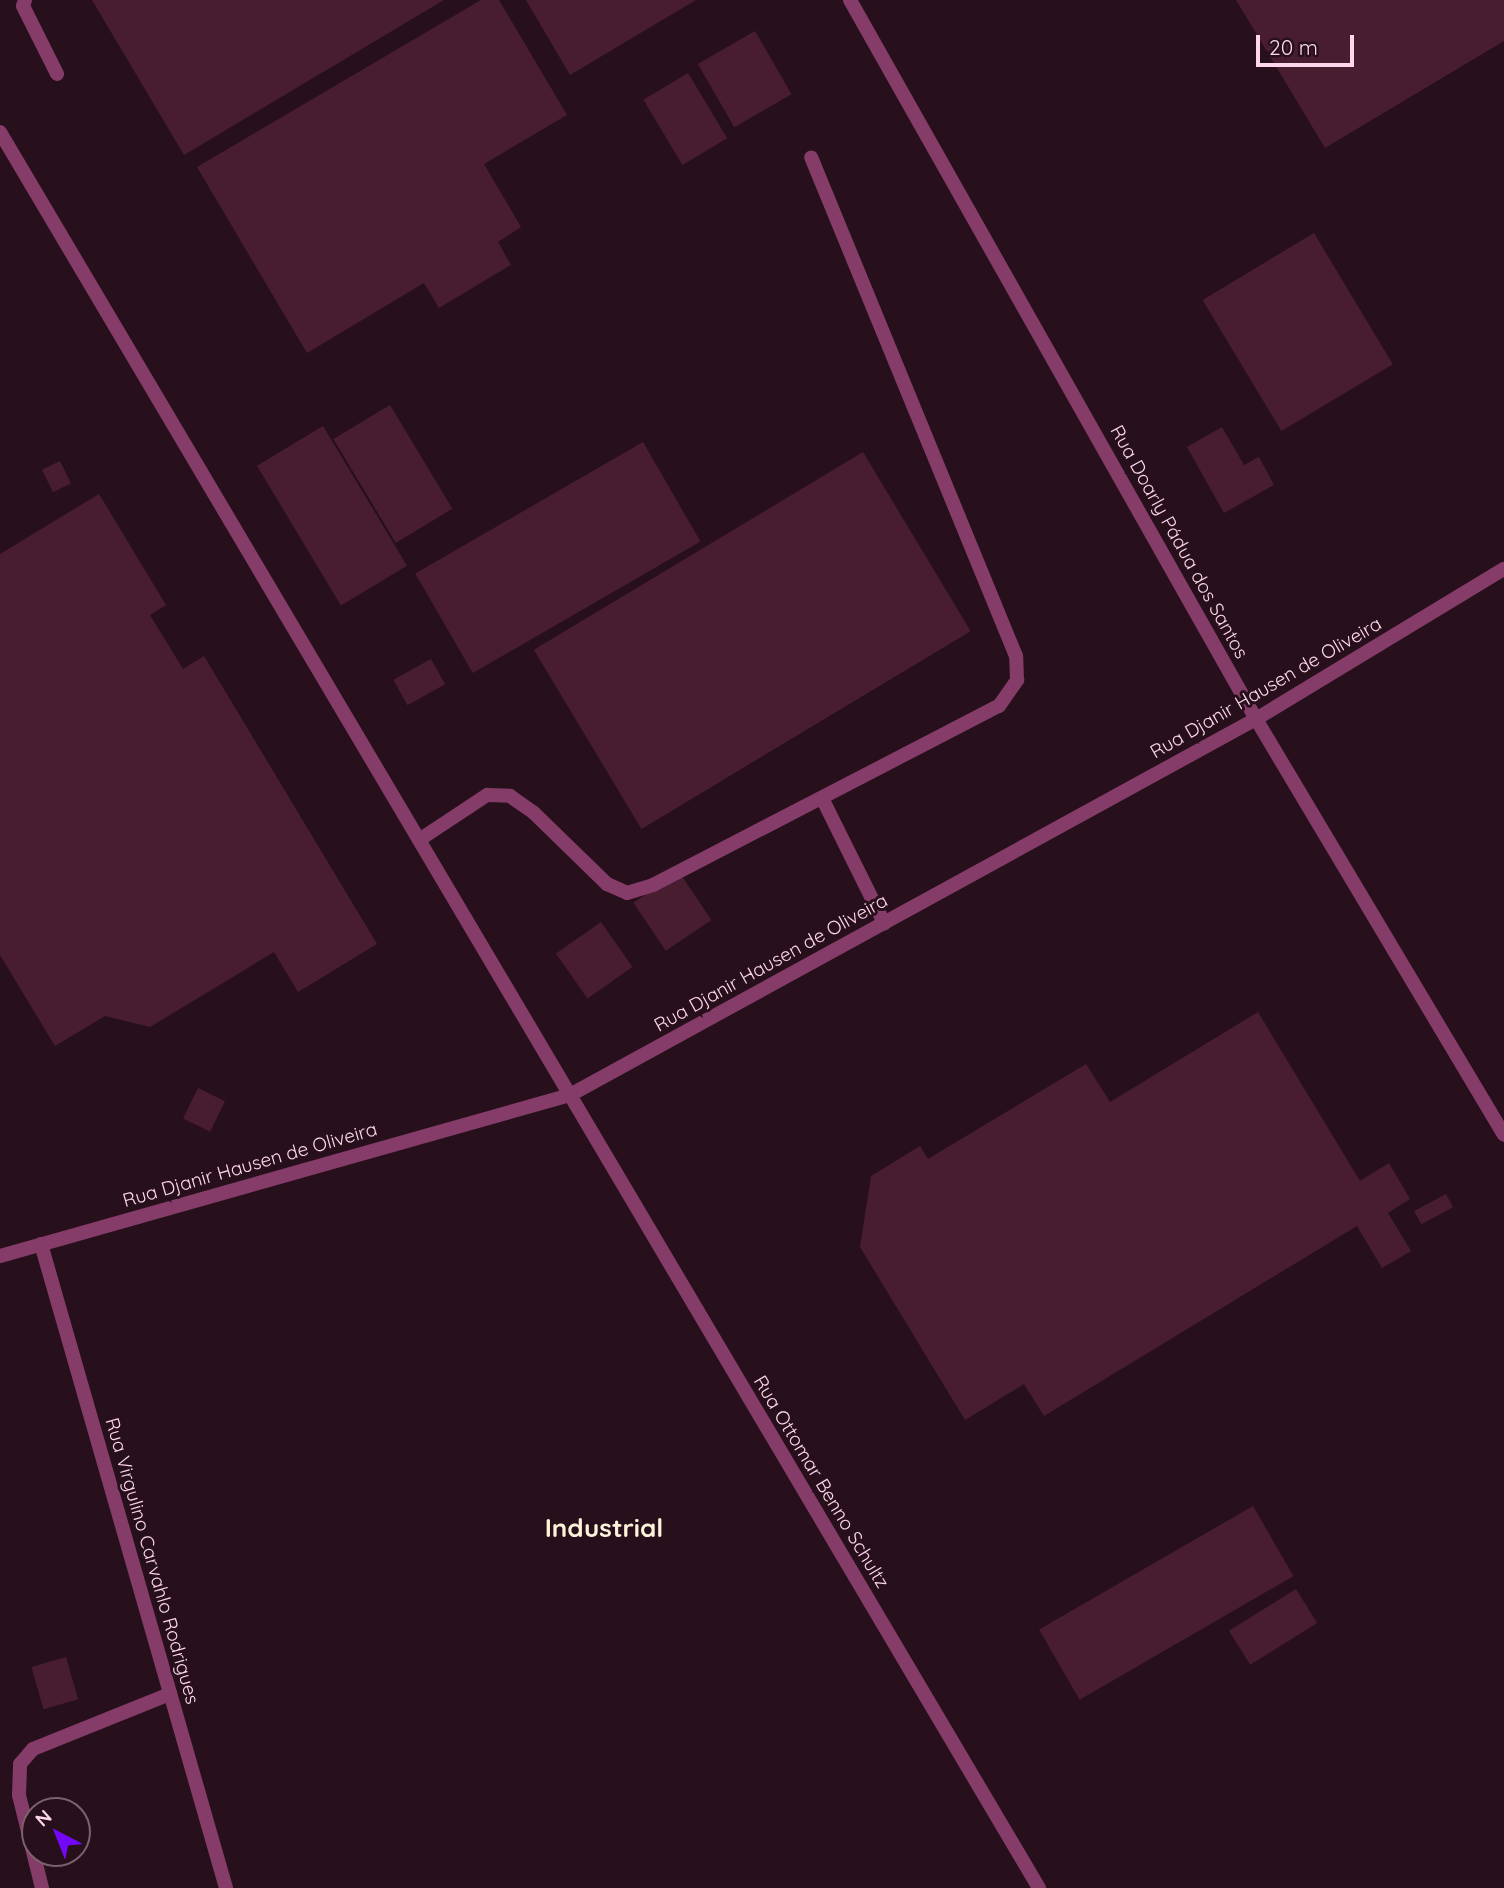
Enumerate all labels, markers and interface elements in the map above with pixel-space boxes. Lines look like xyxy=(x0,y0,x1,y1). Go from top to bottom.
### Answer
scale bar xyxy=(1259,21,1357,65)
text: 20 m xyxy=(1269,34,1318,60)
street label: Rua Doarly Pádua dos Santos xyxy=(1105,421,1253,663)
street label: Rua Djanir Hausen de Oliveira xyxy=(1146,612,1386,764)
street label: Rua Djanir Hausen de Oliveira xyxy=(650,889,892,1037)
street label: Rua Djanir Hausen de Oliveira xyxy=(120,1118,380,1212)
street label: Rua Ottomar Benno Schultz xyxy=(748,1372,894,1592)
street label: Rua Virgulino Carvahlo Rodrigues xyxy=(100,1415,204,1707)
district label: Industrial xyxy=(545,1512,663,1544)
north arrow xyxy=(21,1797,91,1867)
text: N xyxy=(30,1804,57,1831)

